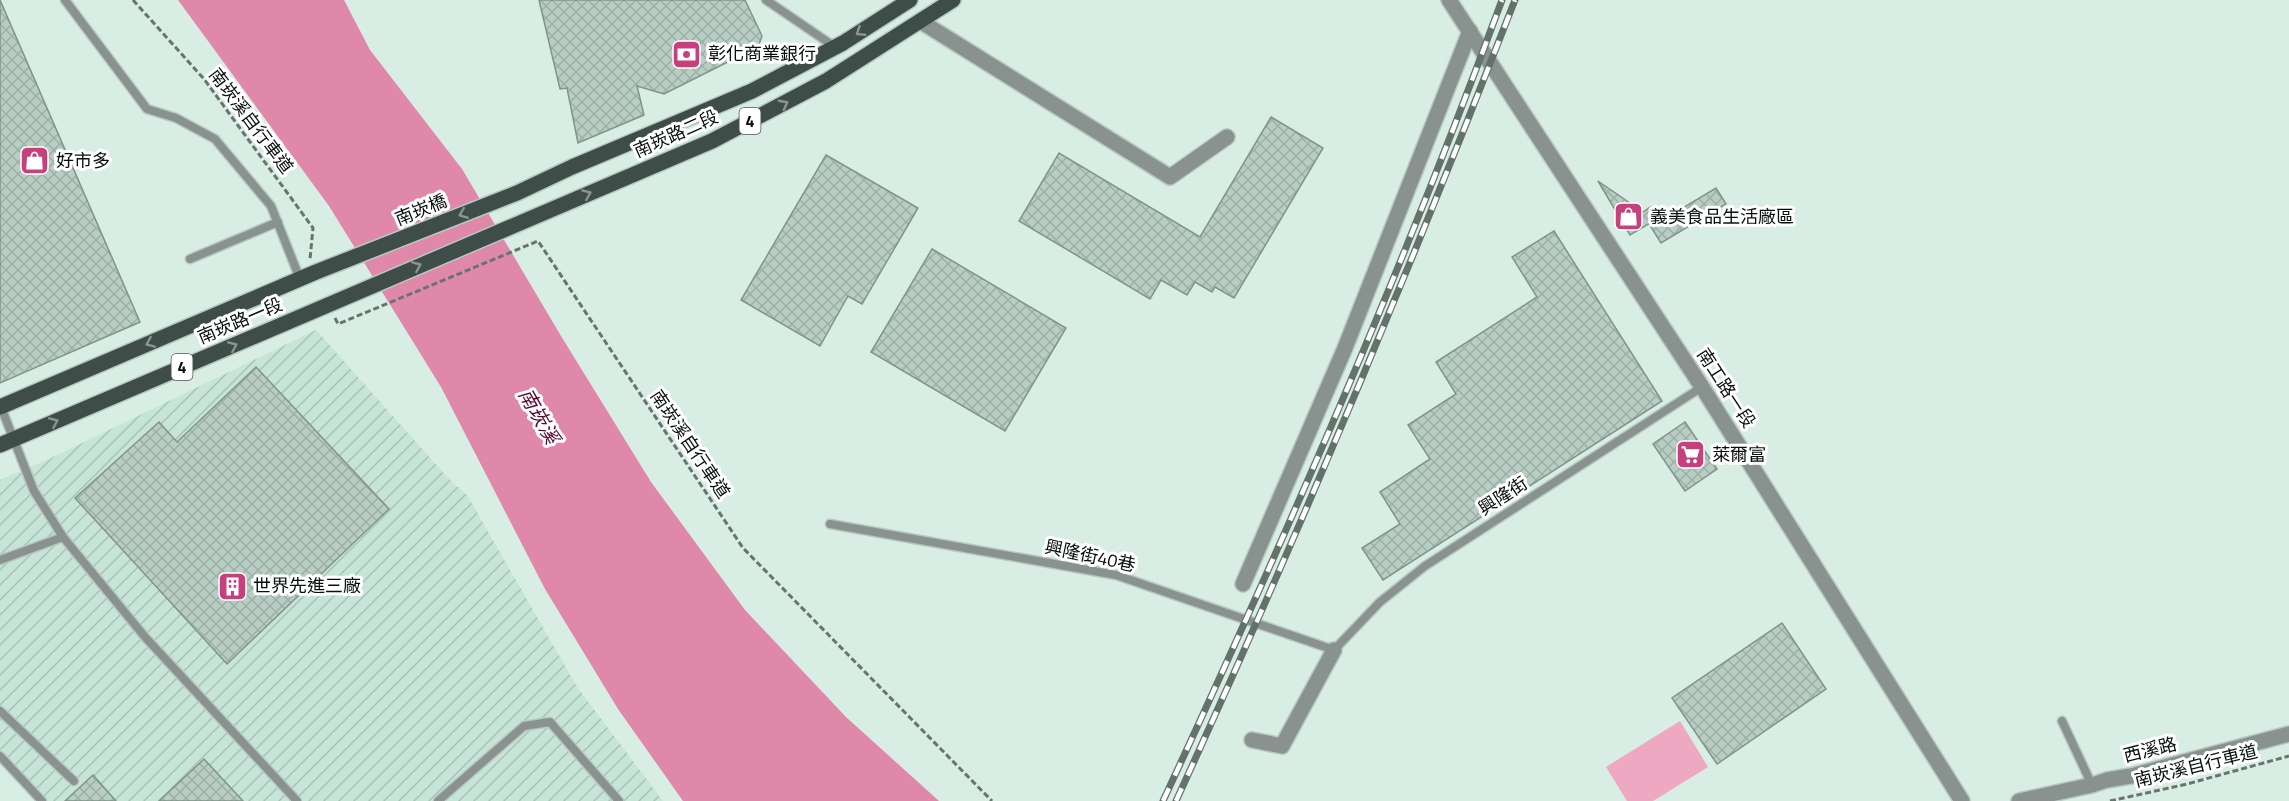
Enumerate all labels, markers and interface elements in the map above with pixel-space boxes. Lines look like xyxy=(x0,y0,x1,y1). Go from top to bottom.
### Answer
one-way arrow xyxy=(856,24,866,36)
bank icon: 彰化商業銀行 xyxy=(671,38,703,70)
place label: 彰化商業銀行 xyxy=(708,40,816,67)
street label: 南崁溪自行車道 xyxy=(203,62,300,179)
one-way arrow xyxy=(777,100,788,111)
street label: 南崁路二段 xyxy=(629,103,722,164)
road number: 4 xyxy=(740,108,760,134)
shop icon: 好市多 xyxy=(19,145,51,177)
place label: 好市多 xyxy=(56,147,110,174)
street label: 南崁橋 xyxy=(391,187,451,232)
one-way arrow xyxy=(581,189,592,201)
shop icon: 義美食品生活廠區 xyxy=(1613,201,1645,233)
place label: 義美食品生活廠區 xyxy=(1650,203,1794,230)
one-way arrow xyxy=(458,207,469,219)
one-way arrow xyxy=(411,261,422,273)
street label: 南崁路一段 xyxy=(193,291,287,351)
one-way arrow xyxy=(146,336,157,348)
one-way arrow xyxy=(227,341,238,353)
street label: 南工路一段 xyxy=(1691,343,1762,433)
road number: 4 xyxy=(172,354,192,380)
water label: 南崁溪 xyxy=(511,382,569,452)
street label: 南崁溪自行車道 xyxy=(644,384,737,503)
one-way arrow xyxy=(47,417,58,429)
supermarket icon: 萊爾富 xyxy=(1675,439,1707,471)
place label: 萊爾富 xyxy=(1712,441,1766,468)
street label: 興隆街 xyxy=(1473,470,1533,522)
street label: 興隆街40巷 xyxy=(1042,533,1138,578)
building icon: 世界先進三廠 xyxy=(216,570,248,602)
place label: 世界先進三廠 xyxy=(253,572,361,599)
street label: 西溪路 xyxy=(2120,730,2179,769)
street label: 南崁溪自行車道 xyxy=(2131,737,2260,794)

